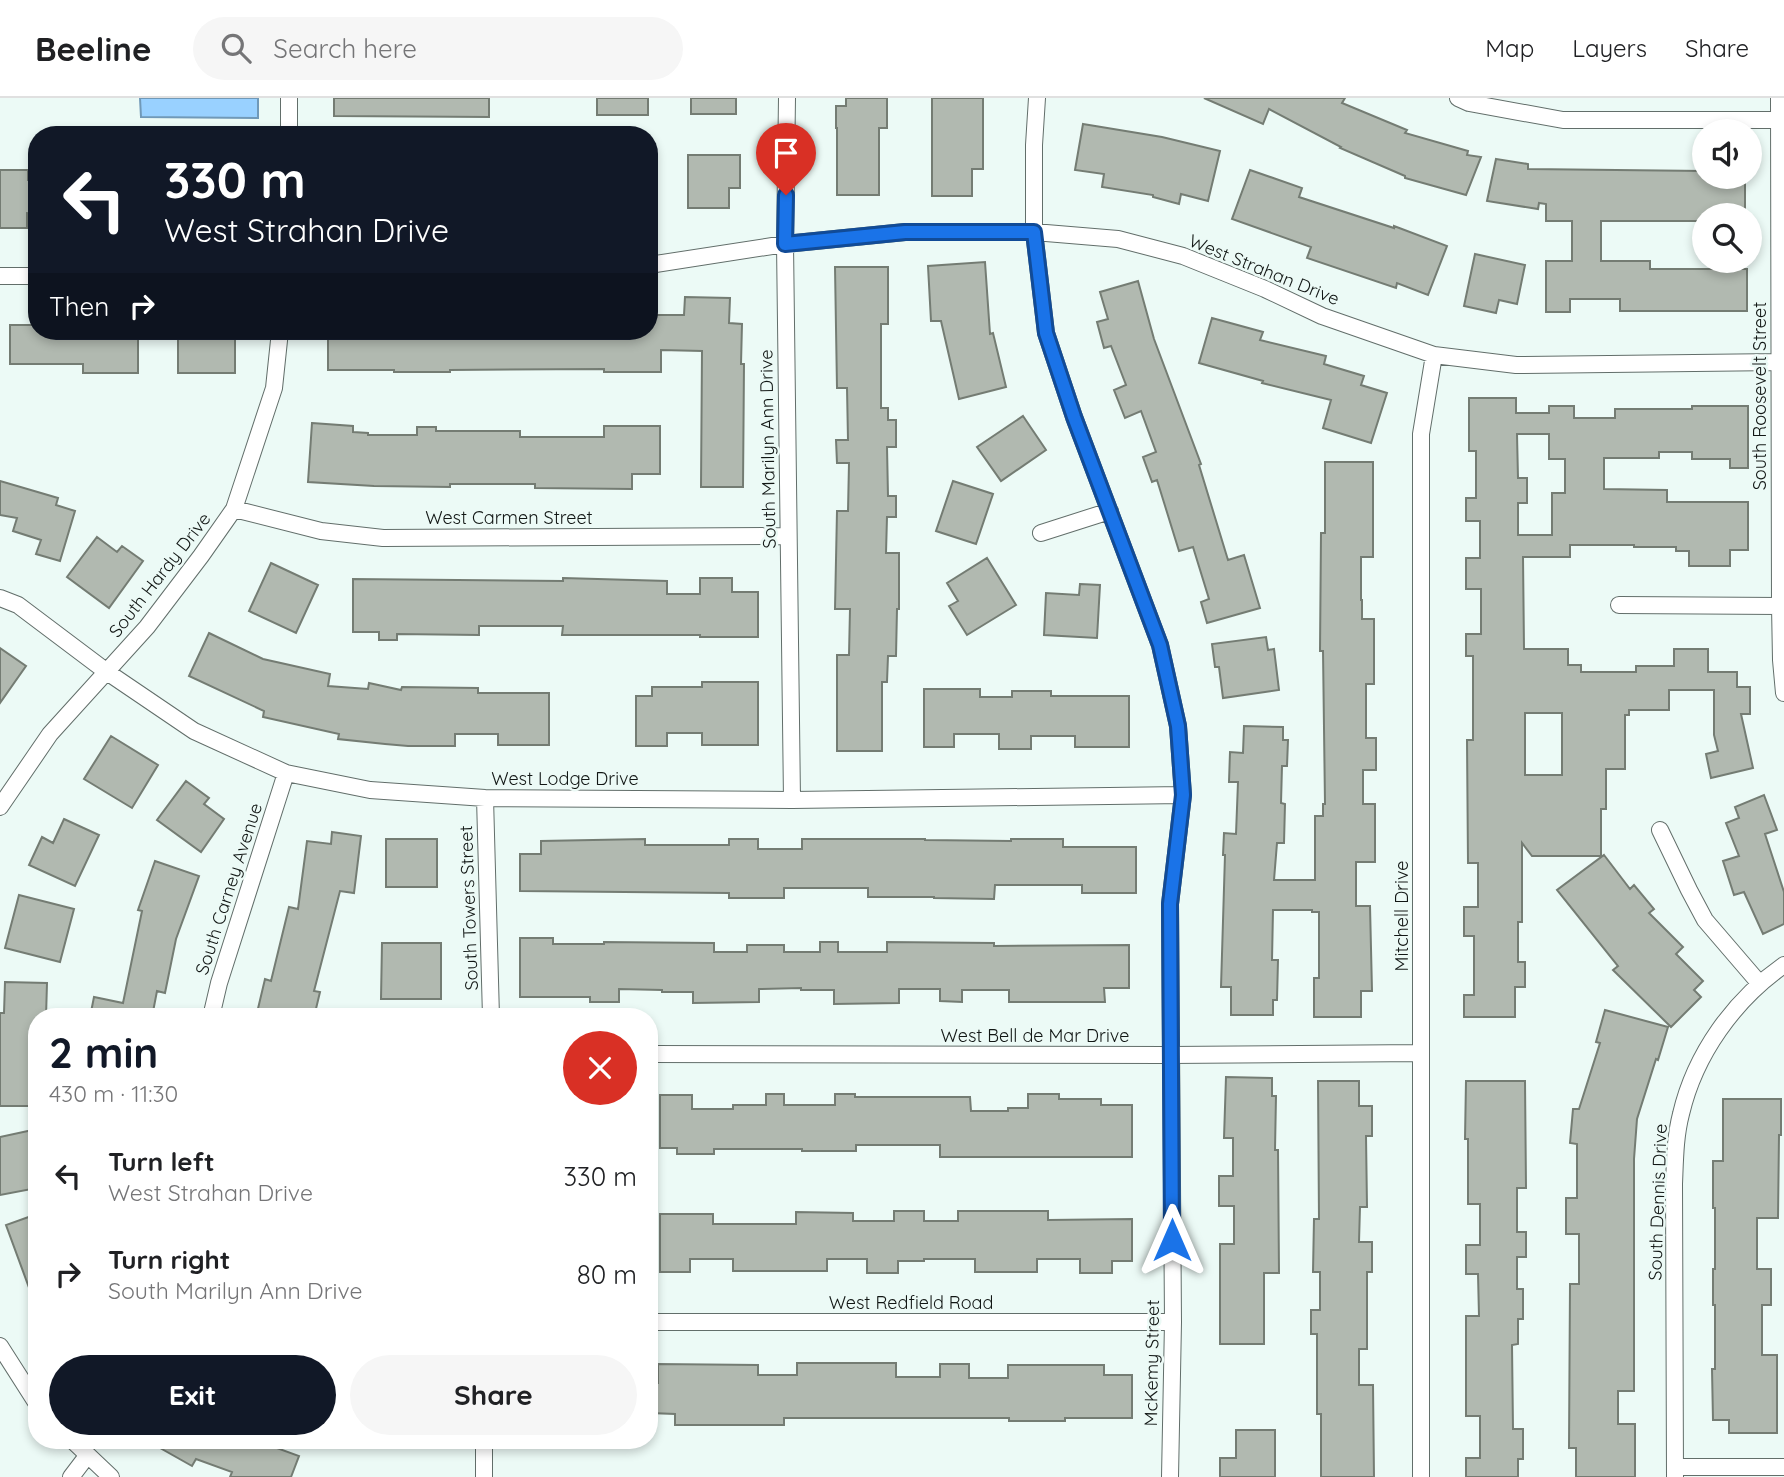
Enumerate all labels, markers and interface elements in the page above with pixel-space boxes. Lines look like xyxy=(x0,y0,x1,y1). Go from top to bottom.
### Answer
search box xyxy=(193,17,683,80)
text: Beeline xyxy=(35,28,151,69)
icon: search xyxy=(217,29,255,67)
text: Search here xyxy=(273,32,417,65)
text: Map xyxy=(1485,33,1534,63)
text: Layers xyxy=(1572,33,1647,63)
text: Share xyxy=(1685,33,1749,63)
map controls xyxy=(1692,119,1762,273)
button: sound xyxy=(1692,119,1762,189)
pin xyxy=(756,123,816,195)
icon: arrive xyxy=(767,134,805,172)
text: 330 m xyxy=(164,149,306,210)
icon: left xyxy=(49,154,140,245)
button: search xyxy=(1692,203,1762,273)
text: West Strahan Drive xyxy=(164,210,449,250)
street label: West Strahan Drive xyxy=(1186,229,1343,310)
icon: right xyxy=(123,287,161,325)
text: Then xyxy=(49,290,109,323)
street label: South Roosevelt Street xyxy=(1748,302,1771,490)
street label: South Marilyn Ann Drive xyxy=(754,349,781,549)
street label: West Carmen Street xyxy=(425,506,593,529)
street label: South Hardy Drive xyxy=(104,508,216,642)
street label: West Lodge Drive xyxy=(491,767,639,790)
street label: South Carney Avenue xyxy=(190,800,267,978)
street label: South Towers Street xyxy=(454,825,483,991)
street label: Mitchell Drive xyxy=(1390,861,1413,972)
street label: West Bell de Mar Drive xyxy=(941,1024,1129,1047)
text: 2 min xyxy=(49,1026,158,1079)
button: close xyxy=(563,1031,637,1105)
text: 430 m · 11:30 xyxy=(49,1079,178,1108)
street label: South Dennis Drive xyxy=(1643,1123,1672,1281)
text: Turn left xyxy=(108,1145,215,1178)
icon: left xyxy=(49,1157,87,1195)
text: 330 m xyxy=(563,1160,637,1193)
text: West Strahan Drive xyxy=(108,1178,313,1207)
position arrow xyxy=(1135,1203,1209,1277)
text: Turn right xyxy=(108,1243,230,1276)
icon: right xyxy=(49,1255,87,1293)
text: 80 m xyxy=(577,1258,637,1291)
text: South Marilyn Ann Drive xyxy=(108,1276,362,1305)
street label: West Redfield Road xyxy=(829,1291,993,1314)
street label: McKemy Street xyxy=(1139,1299,1164,1427)
button: Exit xyxy=(49,1355,336,1435)
button: Share xyxy=(350,1355,637,1435)

